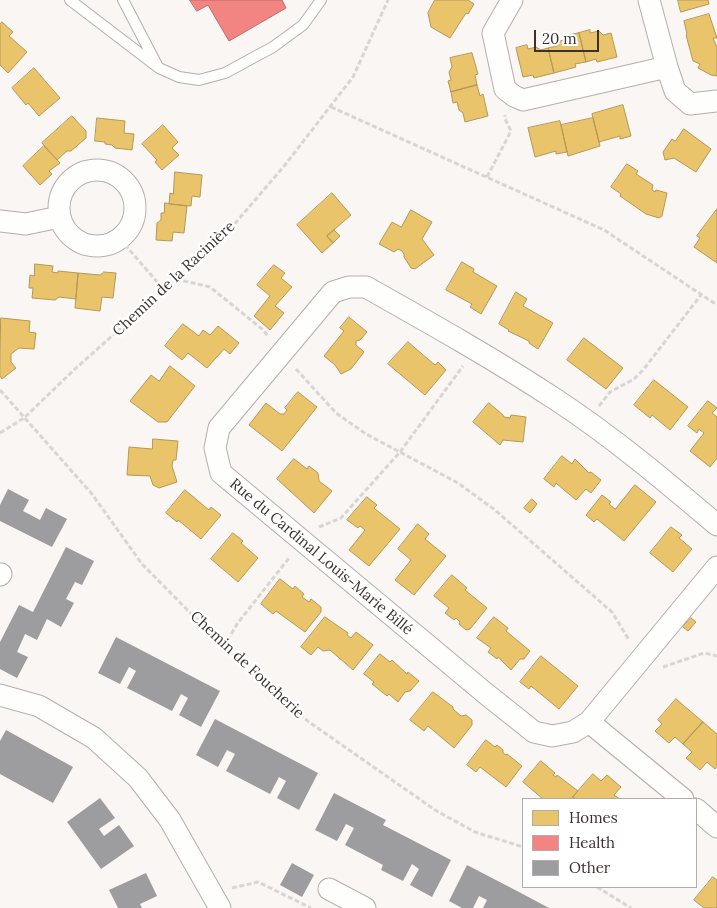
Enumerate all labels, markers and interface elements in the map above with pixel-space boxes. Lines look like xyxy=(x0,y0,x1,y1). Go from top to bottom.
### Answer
scale bar xyxy=(537,20,602,52)
text: 20 m xyxy=(542,29,577,48)
street label: Chemin de la Racinière xyxy=(109,218,239,340)
street label: Rue du Cardinal Louis-Marie Billé xyxy=(226,475,416,639)
street label: Chemin de Foucherie xyxy=(186,608,308,722)
legend xyxy=(522,798,697,888)
text: Homes xyxy=(569,808,618,827)
text: Health xyxy=(569,833,615,852)
text: Other xyxy=(569,858,610,877)

